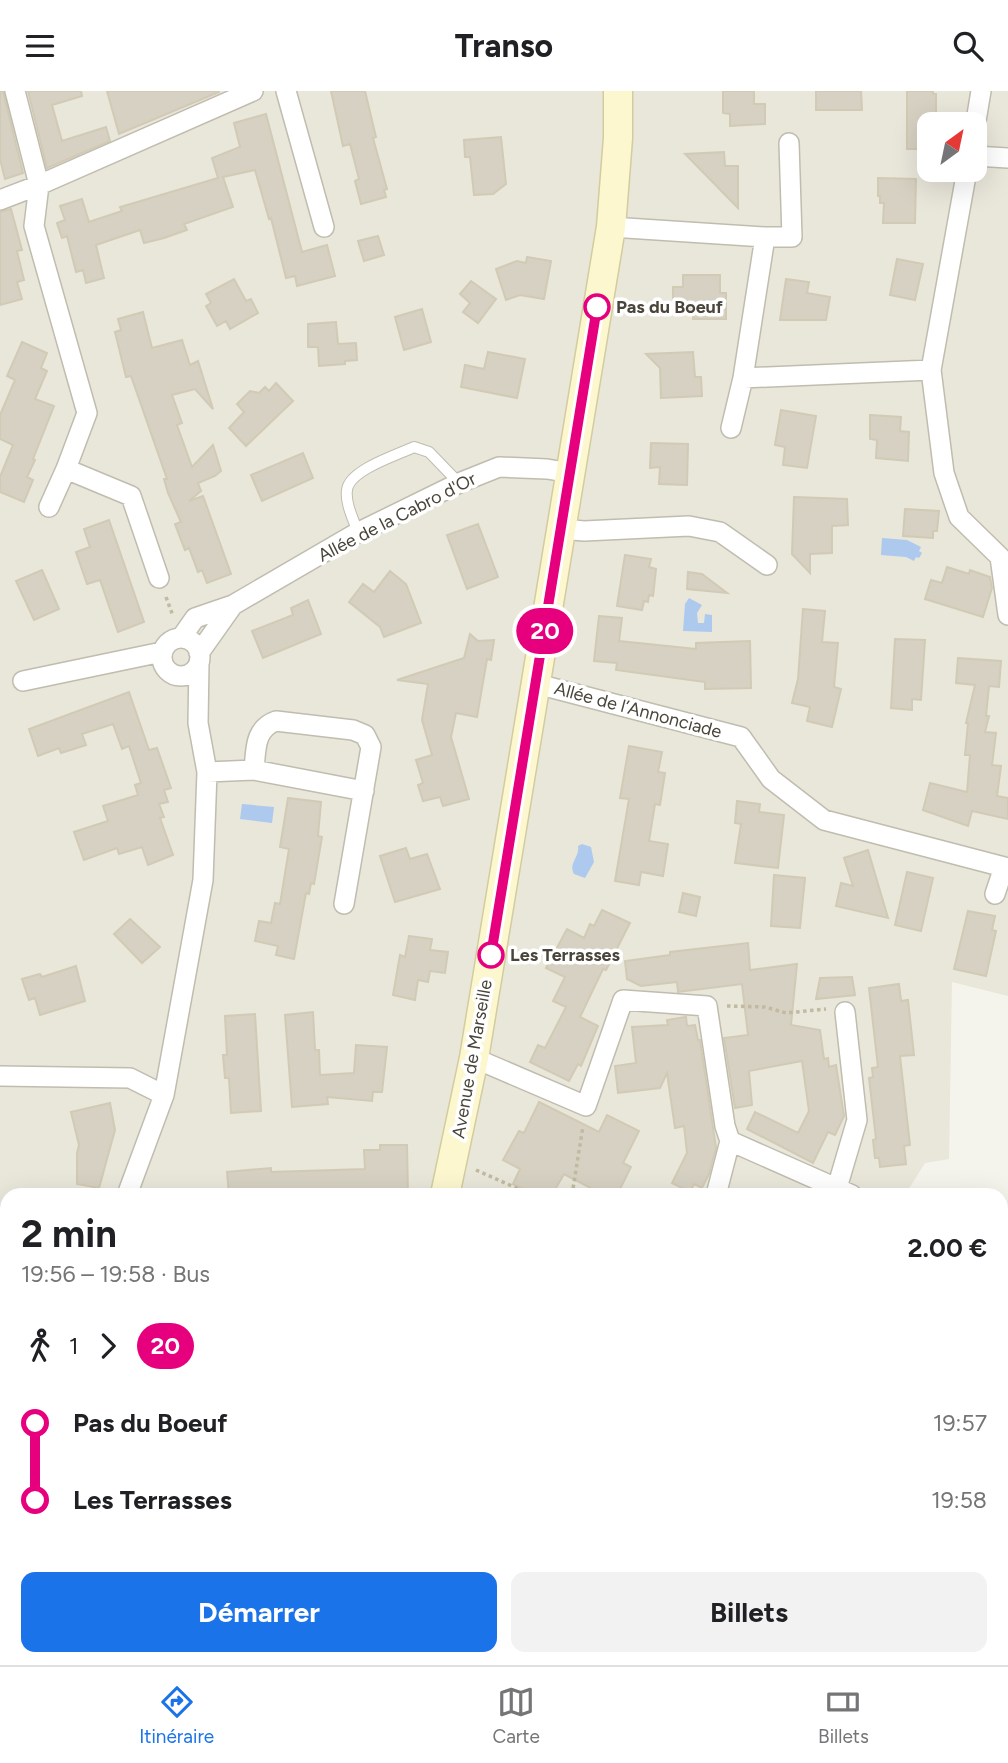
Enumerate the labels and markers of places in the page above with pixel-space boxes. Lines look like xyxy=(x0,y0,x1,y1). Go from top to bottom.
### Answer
marker: Pas du Boeuf xyxy=(584,294,610,320)
place label: Pas du Boeuf xyxy=(616,296,724,318)
marker: Les Terrasses xyxy=(478,942,504,968)
place label: Les Terrasses xyxy=(510,944,621,966)

